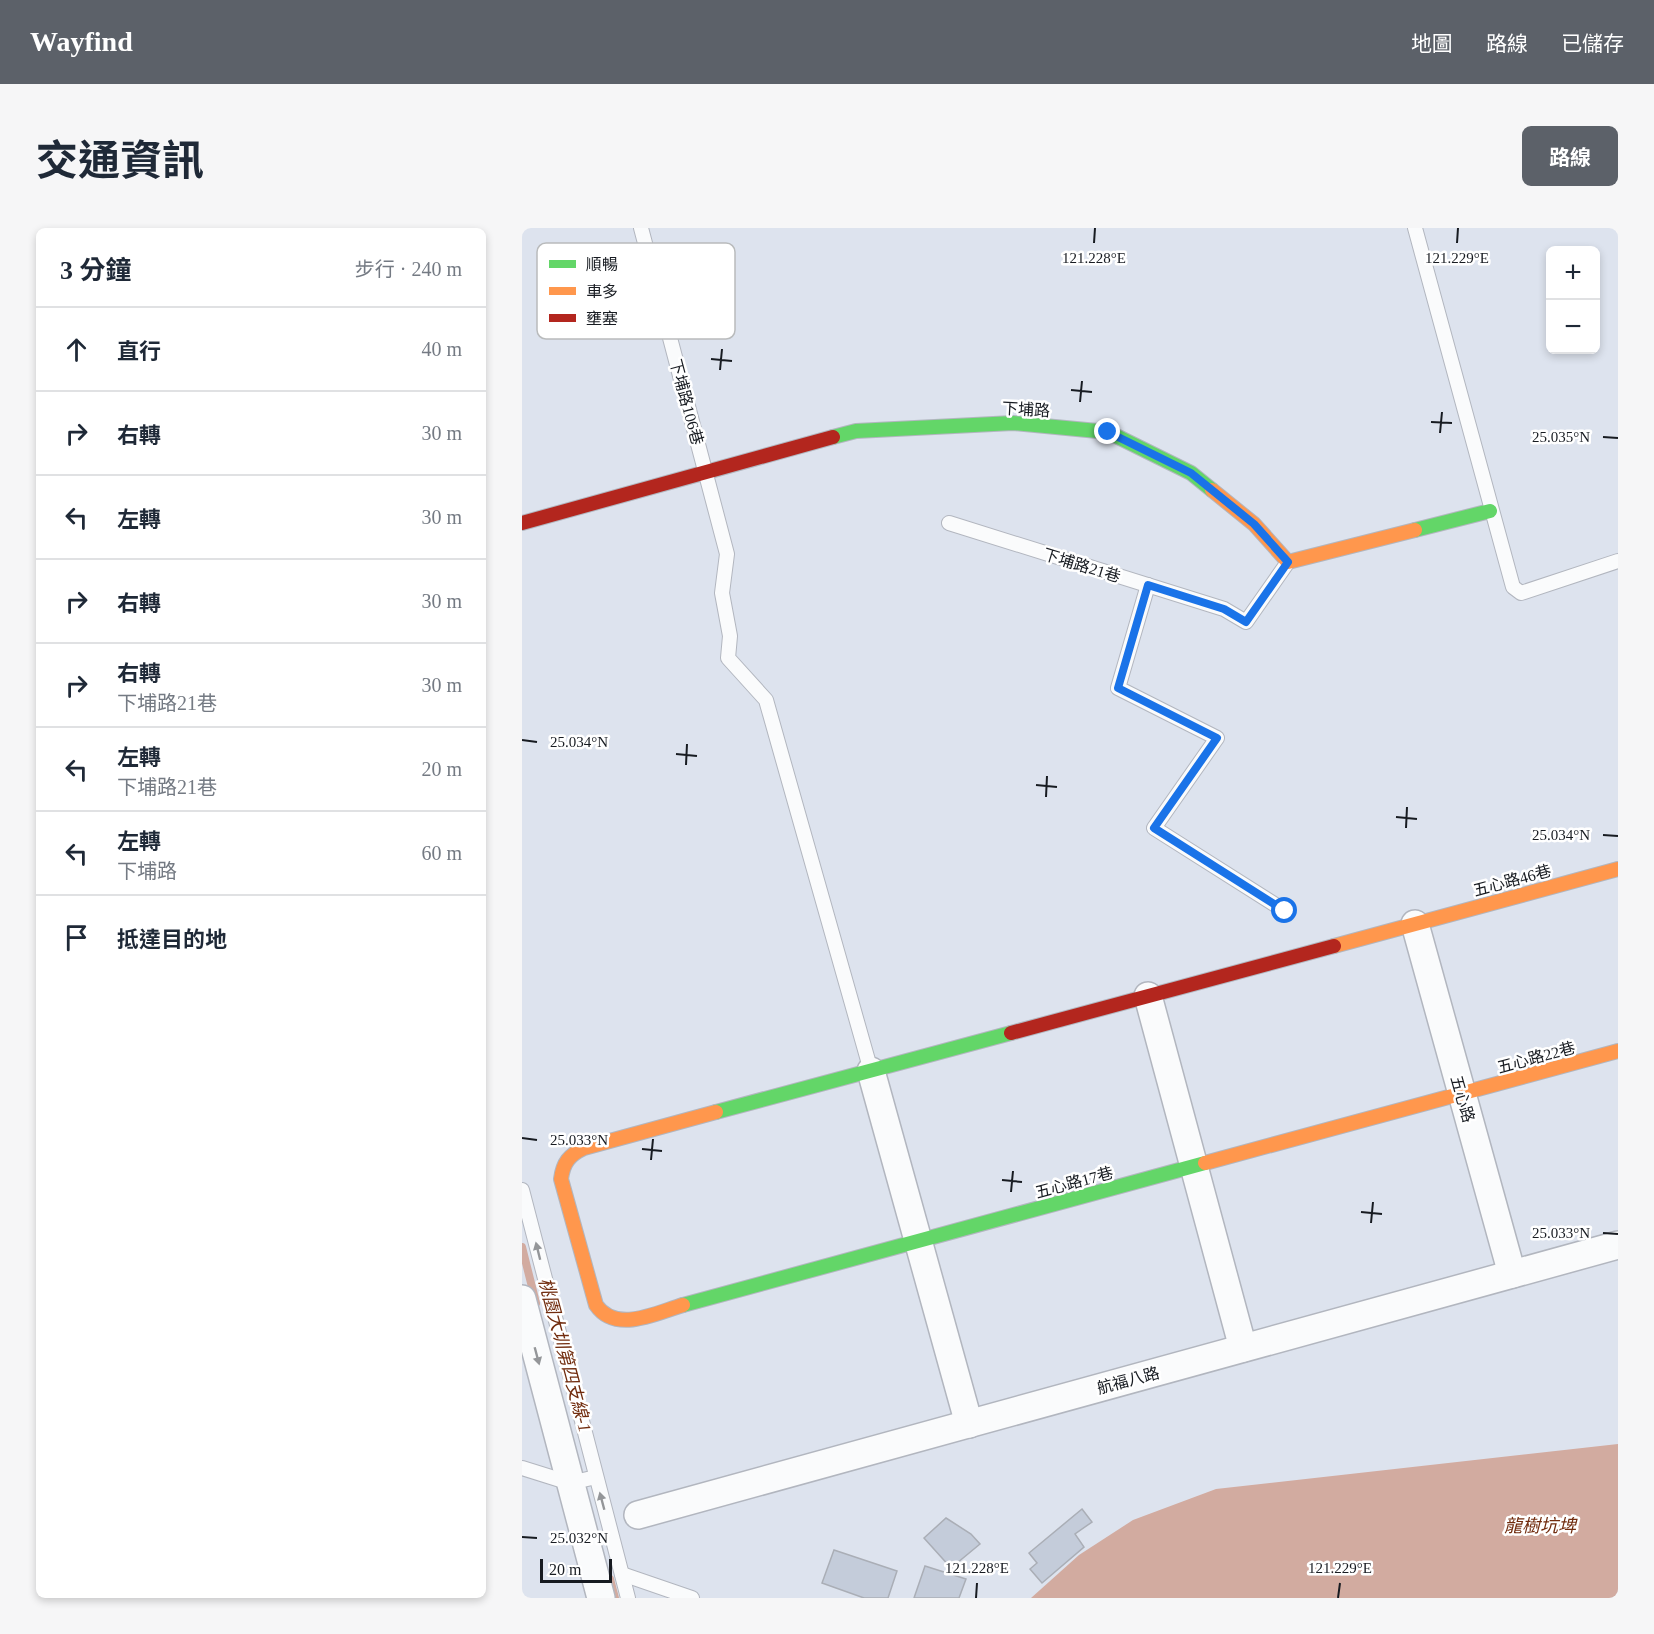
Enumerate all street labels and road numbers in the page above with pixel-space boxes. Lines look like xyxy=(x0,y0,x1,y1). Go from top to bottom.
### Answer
street label: 下埔路106巷 xyxy=(667,357,706,447)
street label: 下埔路 xyxy=(1002,400,1050,419)
street label: 下埔路21巷 xyxy=(1041,546,1123,585)
street label: 五心路46巷 xyxy=(1471,862,1553,899)
street label: 五心路22巷 xyxy=(1495,1039,1577,1076)
street label: 五心路 xyxy=(1448,1074,1477,1125)
street label: 五心路17巷 xyxy=(1033,1164,1115,1201)
street label: 航福八路 xyxy=(1095,1364,1161,1397)

